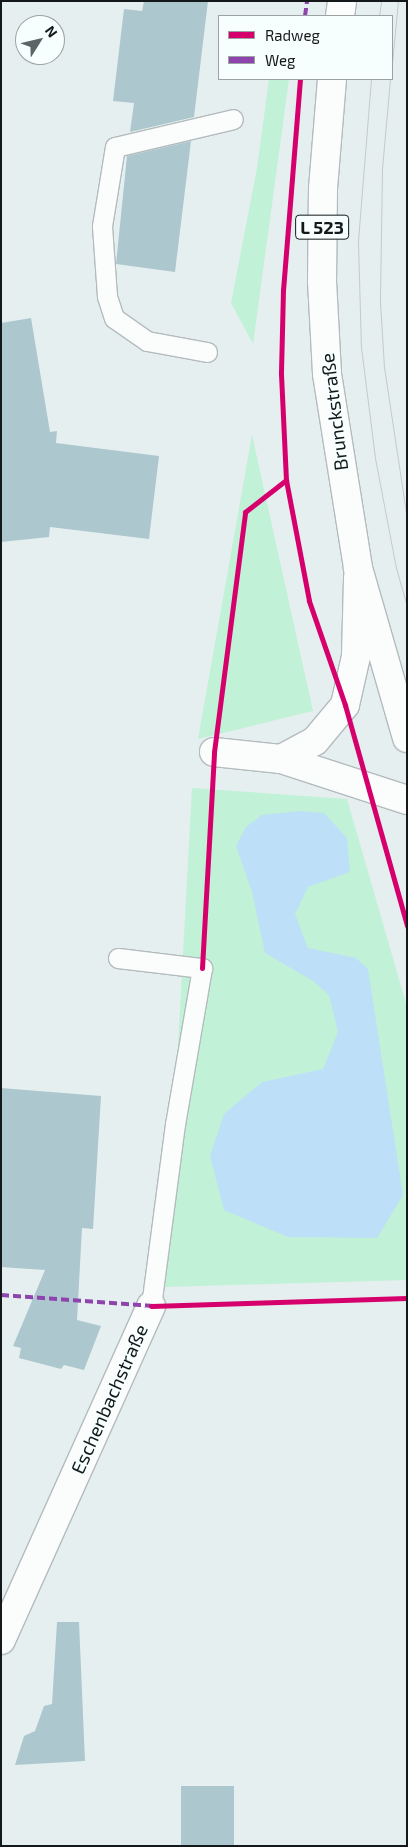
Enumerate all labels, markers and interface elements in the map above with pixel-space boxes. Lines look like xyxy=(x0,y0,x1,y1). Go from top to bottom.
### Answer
north arrow xyxy=(15,15,65,65)
legend xyxy=(218,15,393,80)
text: N xyxy=(42,22,62,41)
text: Radweg xyxy=(265,26,320,44)
text: Weg xyxy=(265,51,295,69)
road number: L 523 xyxy=(294,212,350,242)
street label: Brunckstraße xyxy=(315,352,353,472)
street label: Eschenbachstraße xyxy=(66,1321,152,1477)

